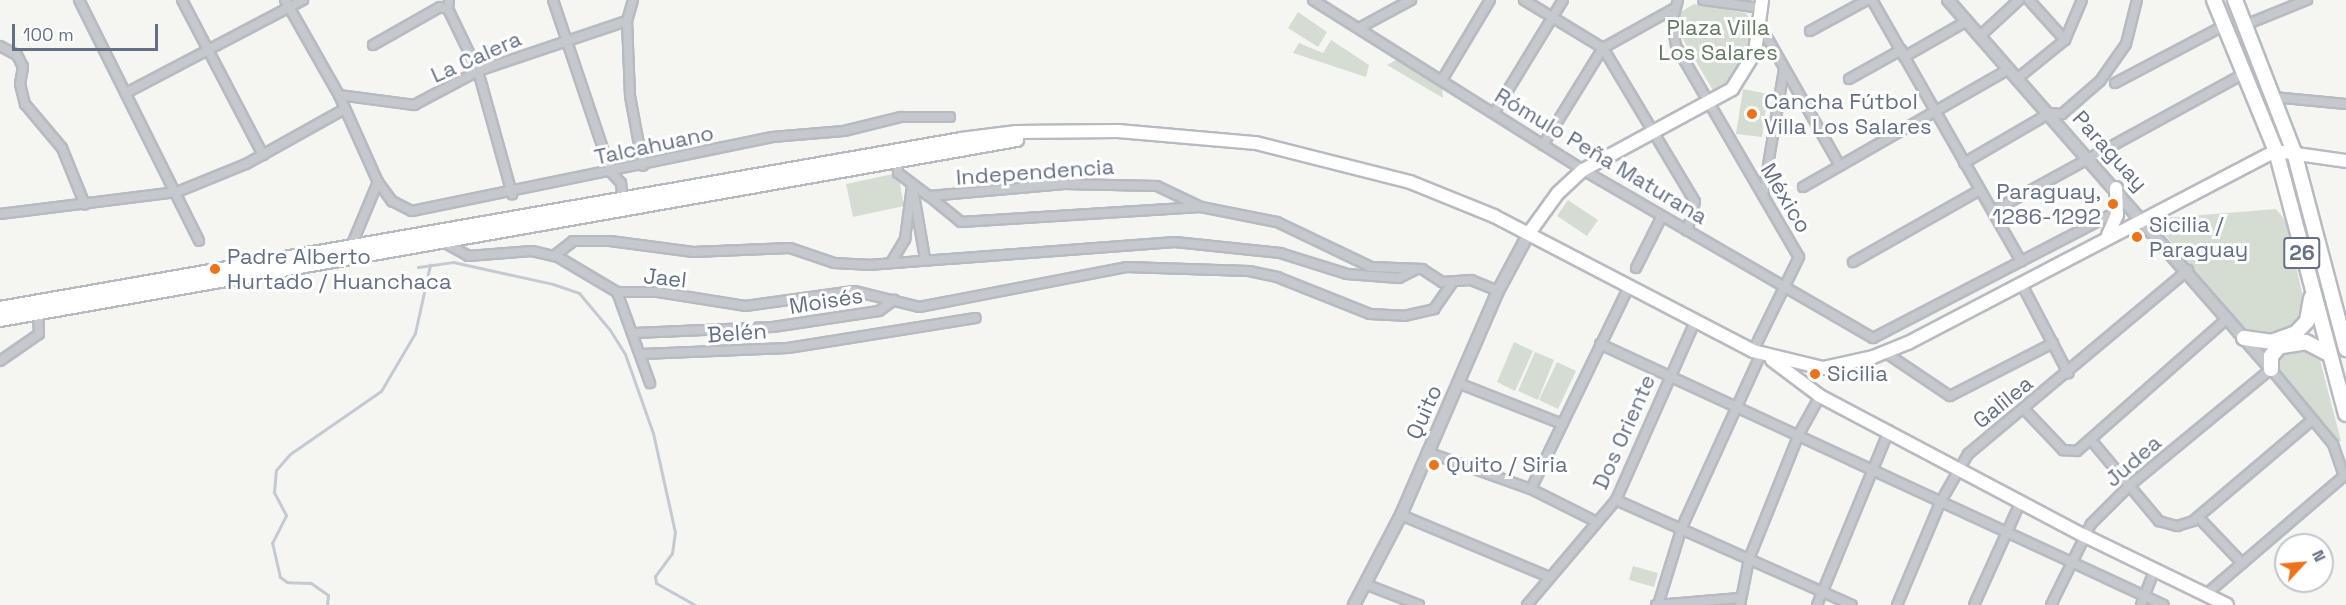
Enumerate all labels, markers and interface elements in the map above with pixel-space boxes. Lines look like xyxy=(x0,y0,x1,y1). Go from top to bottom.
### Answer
scale bar xyxy=(15,12,160,50)
park label: Plaza Villa Los Salares xyxy=(1658,14,1778,66)
text: 100 m xyxy=(23,23,74,46)
street label: La Calera xyxy=(427,25,525,89)
street label: Rómulo Peña Maturana xyxy=(1490,82,1712,230)
place label: Cancha Fútbol Villa Los Salares xyxy=(1764,88,1932,140)
street label: Paraguay xyxy=(2067,105,2153,197)
marker: Cancha Fútbol Villa Los Salares xyxy=(1745,107,1759,121)
street label: Talcahuano xyxy=(592,119,716,171)
street label: Independencia xyxy=(955,153,1115,191)
street label: México xyxy=(1755,158,1817,238)
place label: Paraguay, 1286-1292 xyxy=(1992,178,2101,230)
marker: Paraguay, 1286-1292 xyxy=(2106,197,2120,211)
place label: Sicilia / Paraguay xyxy=(2149,211,2248,262)
marker: Sicilia / Paraguay xyxy=(2130,230,2144,244)
road number: 26 xyxy=(2282,235,2322,271)
place label: Padre Alberto Hurtado / Huanchaca xyxy=(227,243,452,294)
marker: Padre Alberto Hurtado / Huanchaca xyxy=(208,262,222,276)
street label: Jael xyxy=(642,263,688,293)
street label: Moisés xyxy=(787,282,865,320)
street label: Belén xyxy=(706,318,768,348)
place label: Sicilia xyxy=(1827,361,1888,387)
marker: Sicilia xyxy=(1808,367,1822,381)
street label: Galilea xyxy=(1968,370,2038,434)
street label: Dos Oriente xyxy=(1587,371,1661,493)
street label: Quito xyxy=(1400,381,1448,443)
street label: Judea xyxy=(2100,429,2166,493)
place label: Quito / Siria xyxy=(1446,452,1568,478)
marker: Quito / Siria xyxy=(1427,458,1441,472)
north arrow xyxy=(2274,533,2334,593)
text: N xyxy=(2307,546,2331,565)

